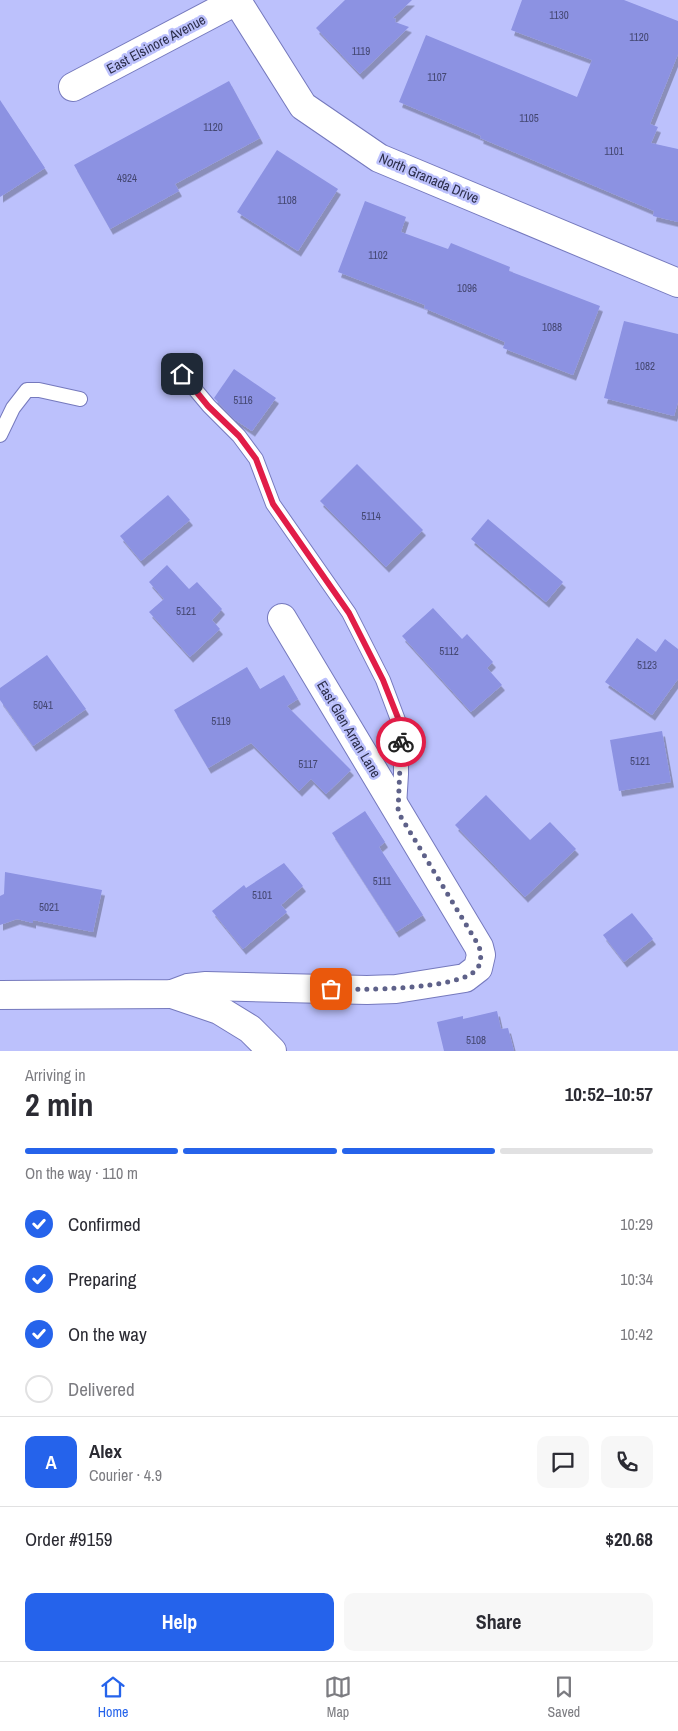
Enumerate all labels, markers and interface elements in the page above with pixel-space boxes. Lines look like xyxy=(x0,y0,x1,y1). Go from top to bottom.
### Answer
house number: 1130 xyxy=(549,8,569,22)
street label: East Elsinore Avenue xyxy=(103,10,209,78)
house number: 1120 xyxy=(629,30,649,44)
house number: 1119 xyxy=(352,44,370,58)
house number: 1107 xyxy=(427,70,447,84)
house number: 1105 xyxy=(519,111,539,125)
house number: 1120 xyxy=(203,120,223,134)
house number: 1101 xyxy=(604,144,624,158)
street label: North Granada Drive xyxy=(376,149,482,207)
house number: 4924 xyxy=(117,171,137,185)
house number: 1108 xyxy=(277,193,297,207)
house number: 1102 xyxy=(368,248,388,262)
house number: 1096 xyxy=(457,281,477,295)
house number: 1088 xyxy=(542,320,562,334)
pin xyxy=(161,353,203,395)
house number: 1082 xyxy=(635,359,655,373)
icon: home xyxy=(168,360,196,388)
house number: 5116 xyxy=(233,393,253,407)
house number: 5114 xyxy=(361,509,381,523)
house number: 5121 xyxy=(176,604,196,618)
house number: 5112 xyxy=(439,644,459,658)
house number: 5123 xyxy=(637,658,657,672)
street label: East Glen Arran Lane xyxy=(313,677,385,781)
house number: 5041 xyxy=(33,698,53,712)
house number: 5119 xyxy=(211,714,231,728)
courier xyxy=(376,717,426,767)
icon: bike xyxy=(387,728,415,756)
house number: 5121 xyxy=(630,754,650,768)
house number: 5117 xyxy=(298,757,318,771)
house number: 5111 xyxy=(373,874,391,888)
house number: 5101 xyxy=(252,888,272,902)
house number: 5021 xyxy=(39,900,59,914)
pin xyxy=(310,968,352,1010)
icon: bag xyxy=(317,975,345,1003)
house number: 5108 xyxy=(466,1033,486,1047)
text: Arriving in xyxy=(25,1064,86,1086)
text: 10:52–10:57 xyxy=(565,1081,653,1107)
text: 2 min xyxy=(25,1083,94,1126)
text: On the way · 110 m xyxy=(25,1162,138,1184)
icon: check xyxy=(25,1210,53,1238)
text: Confirmed xyxy=(68,1211,141,1237)
text: 10:29 xyxy=(620,1213,653,1235)
icon: check xyxy=(25,1265,53,1293)
text: Preparing xyxy=(68,1266,136,1292)
text: 10:34 xyxy=(620,1268,653,1290)
icon: check xyxy=(25,1320,53,1348)
text: On the way xyxy=(68,1321,147,1347)
text: 10:42 xyxy=(620,1323,653,1345)
text: Delivered xyxy=(68,1376,135,1402)
button: chat xyxy=(537,1436,589,1488)
button: phone xyxy=(601,1436,653,1488)
text: Alex xyxy=(89,1438,122,1464)
text: A xyxy=(45,1449,57,1475)
text: Courier · 4.9 xyxy=(89,1464,162,1486)
text: Order #9159 xyxy=(25,1526,112,1552)
text: $20.68 xyxy=(605,1526,653,1552)
button: Help xyxy=(25,1593,334,1651)
button: Share xyxy=(344,1593,653,1651)
tab: Home xyxy=(98,1673,128,1721)
tab: Map xyxy=(324,1673,352,1721)
tab: Saved xyxy=(548,1673,580,1721)

